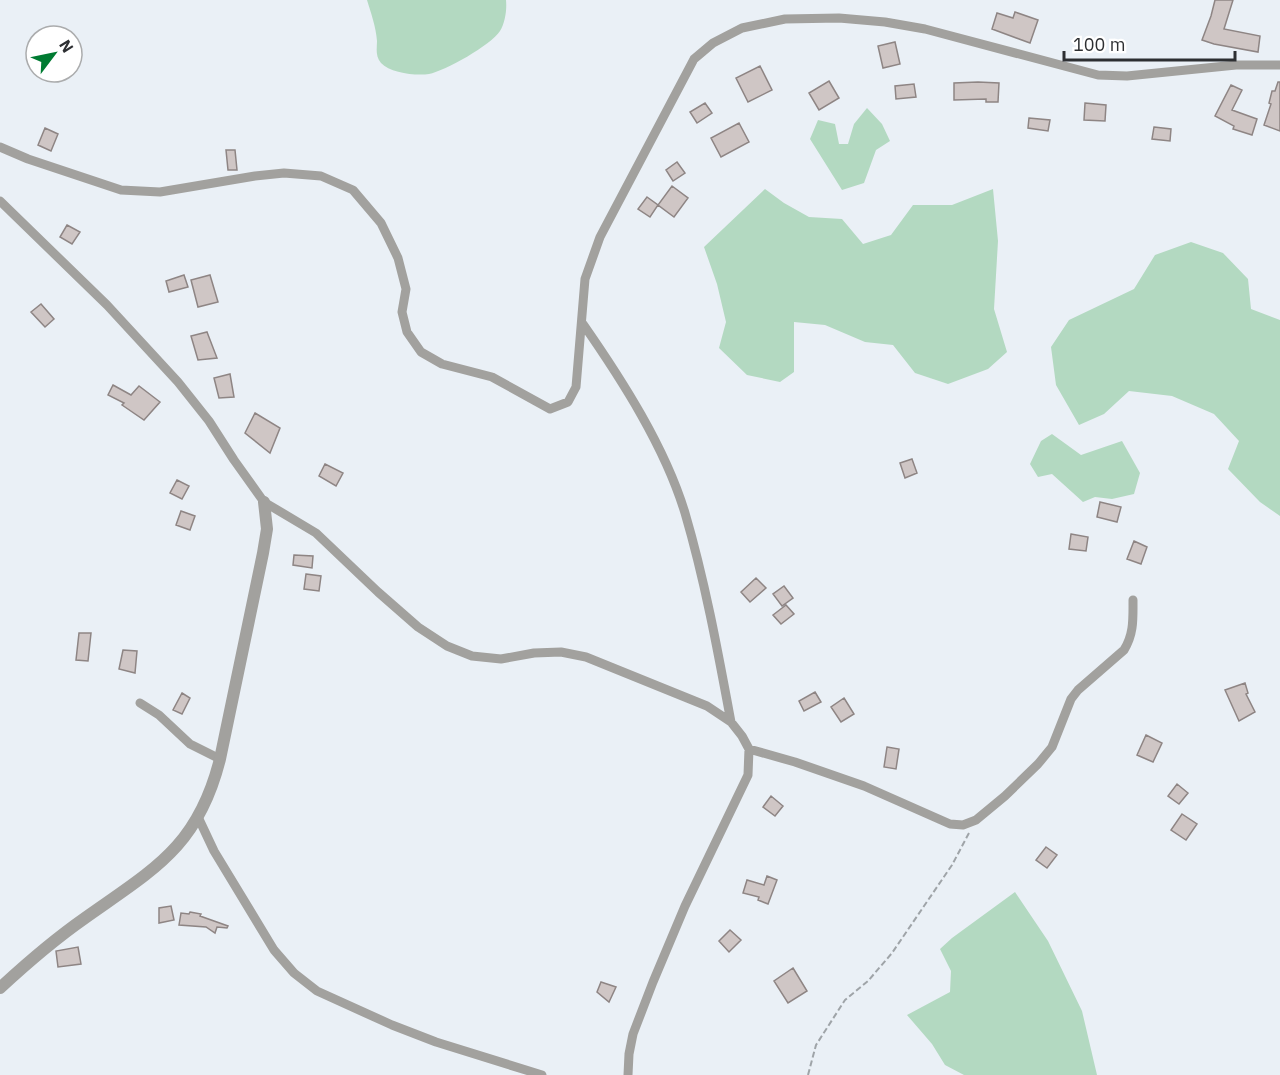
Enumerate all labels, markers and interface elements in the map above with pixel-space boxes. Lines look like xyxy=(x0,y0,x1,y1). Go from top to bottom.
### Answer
north arrow xyxy=(24,24,84,84)
scale bar xyxy=(1064,24,1235,62)
text: 100 m xyxy=(1073,33,1125,56)
text: N xyxy=(55,36,78,56)

